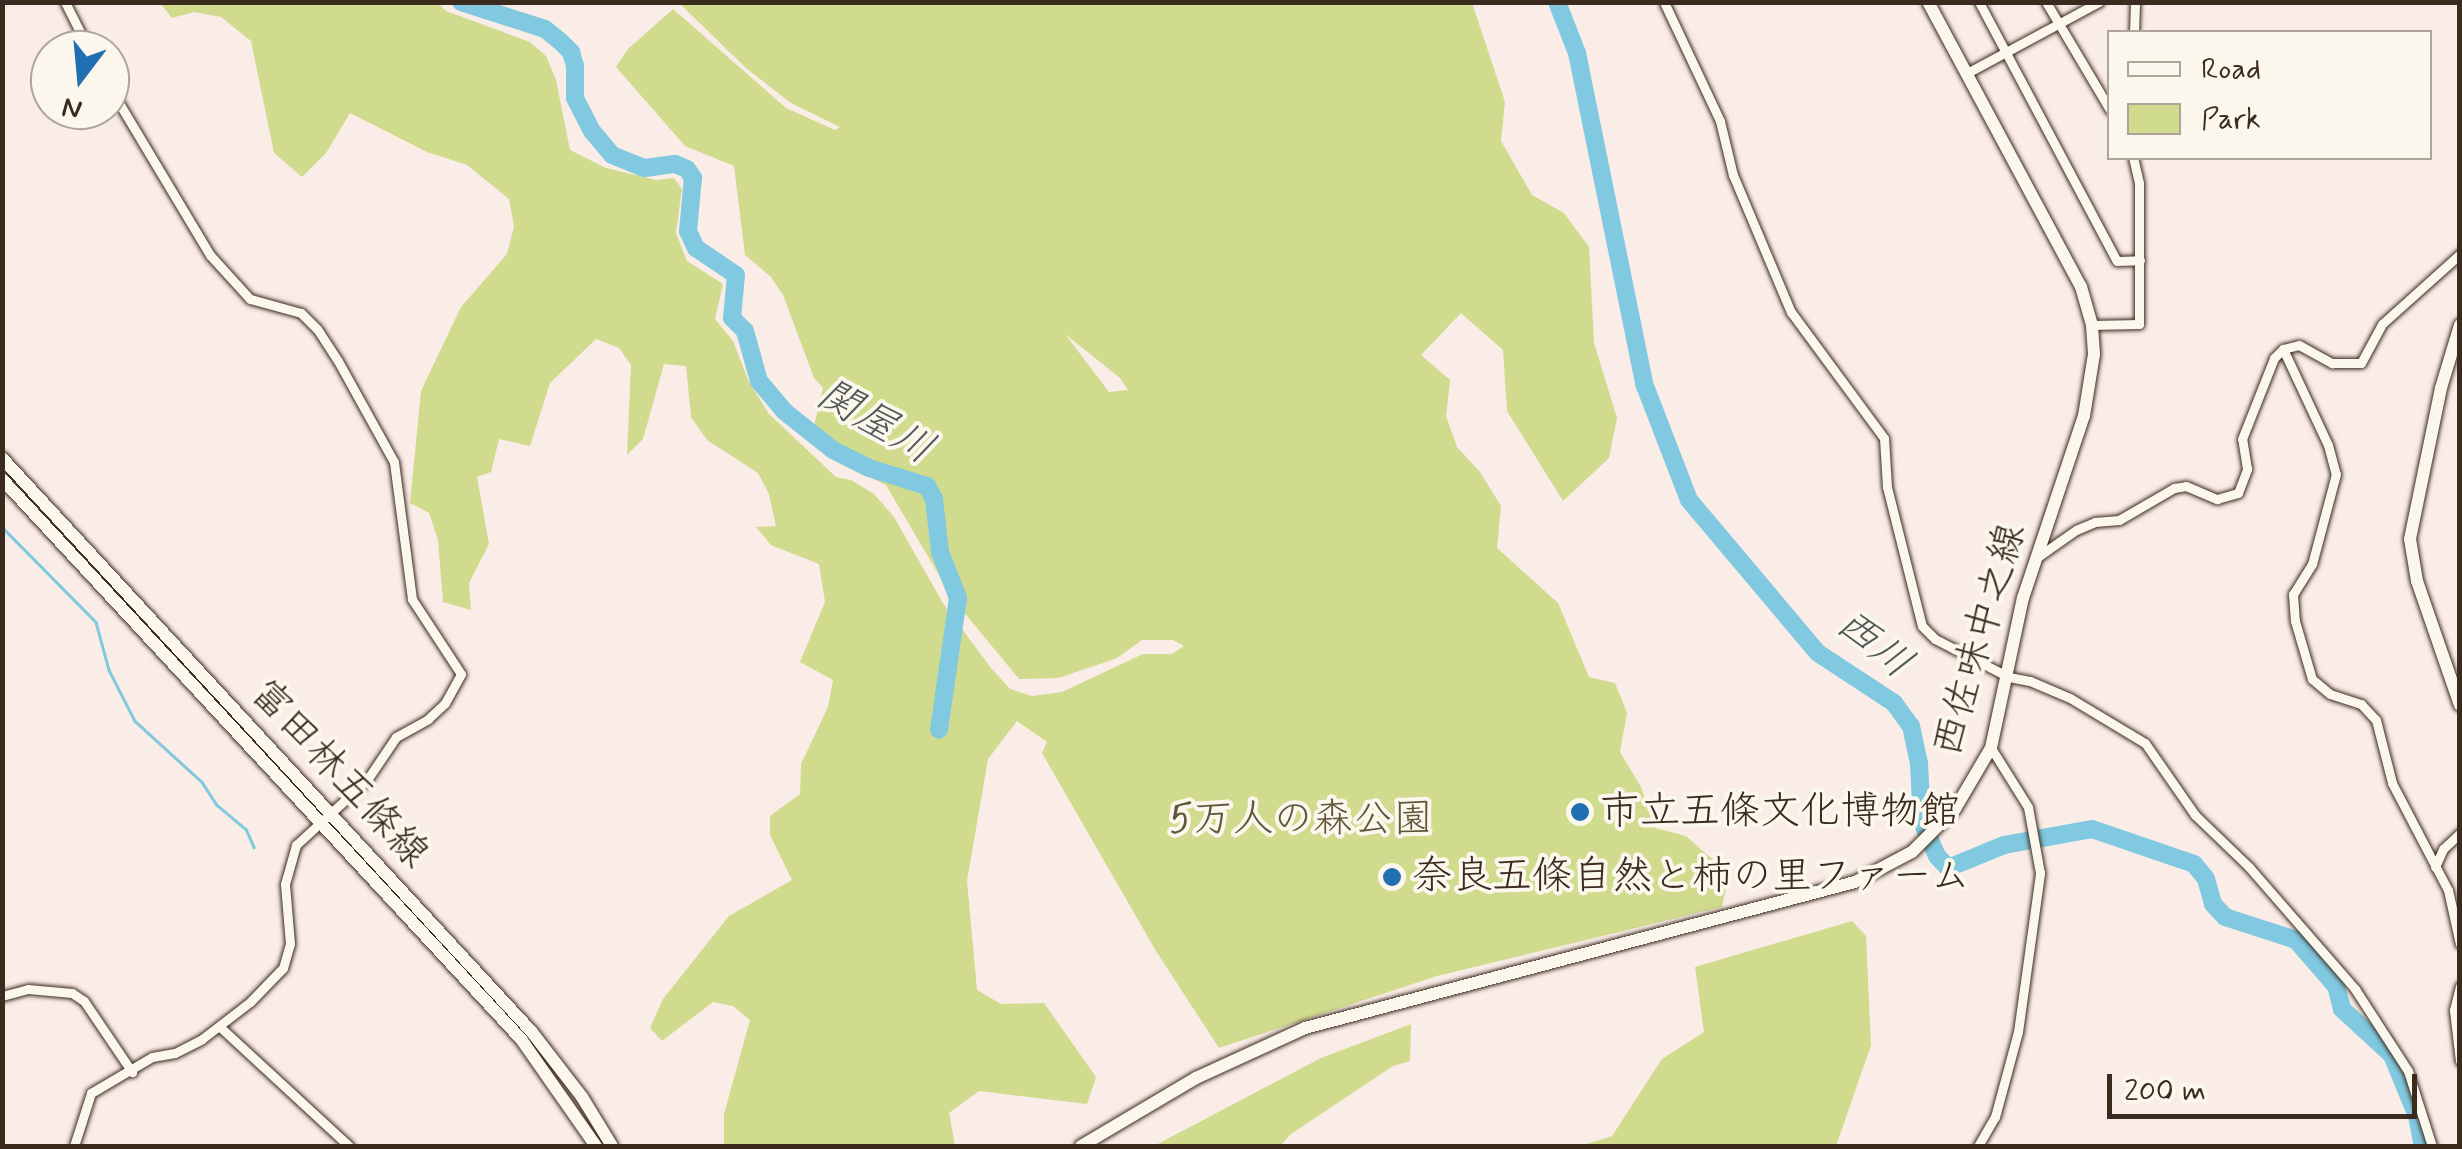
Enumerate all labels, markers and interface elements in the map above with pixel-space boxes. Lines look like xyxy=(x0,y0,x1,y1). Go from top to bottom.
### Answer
north arrow xyxy=(30,30,130,130)
legend xyxy=(2107,30,2432,160)
text: Road xyxy=(2201,50,2261,89)
text: N xyxy=(58,87,86,128)
text: Park xyxy=(2201,100,2261,139)
water label: 関屋川 xyxy=(808,370,942,476)
street label: 西佐味中之線 xyxy=(1924,518,2036,762)
water label: 西川 xyxy=(1824,599,1922,691)
street label: 富田林五條線 xyxy=(240,670,438,878)
place label: 市立五條文化博物館 xyxy=(1600,788,1960,836)
park label: 5万人の森公園 xyxy=(1169,796,1433,844)
marker: 市立五條文化博物館 xyxy=(1569,801,1591,823)
place label: 奈良五條自然と柿の里ファーム xyxy=(1412,853,1972,901)
marker: 奈良五條自然と柿の里ファーム xyxy=(1381,866,1403,888)
scale bar xyxy=(2112,1054,2422,1116)
text: 200 m xyxy=(2124,1072,2206,1111)

